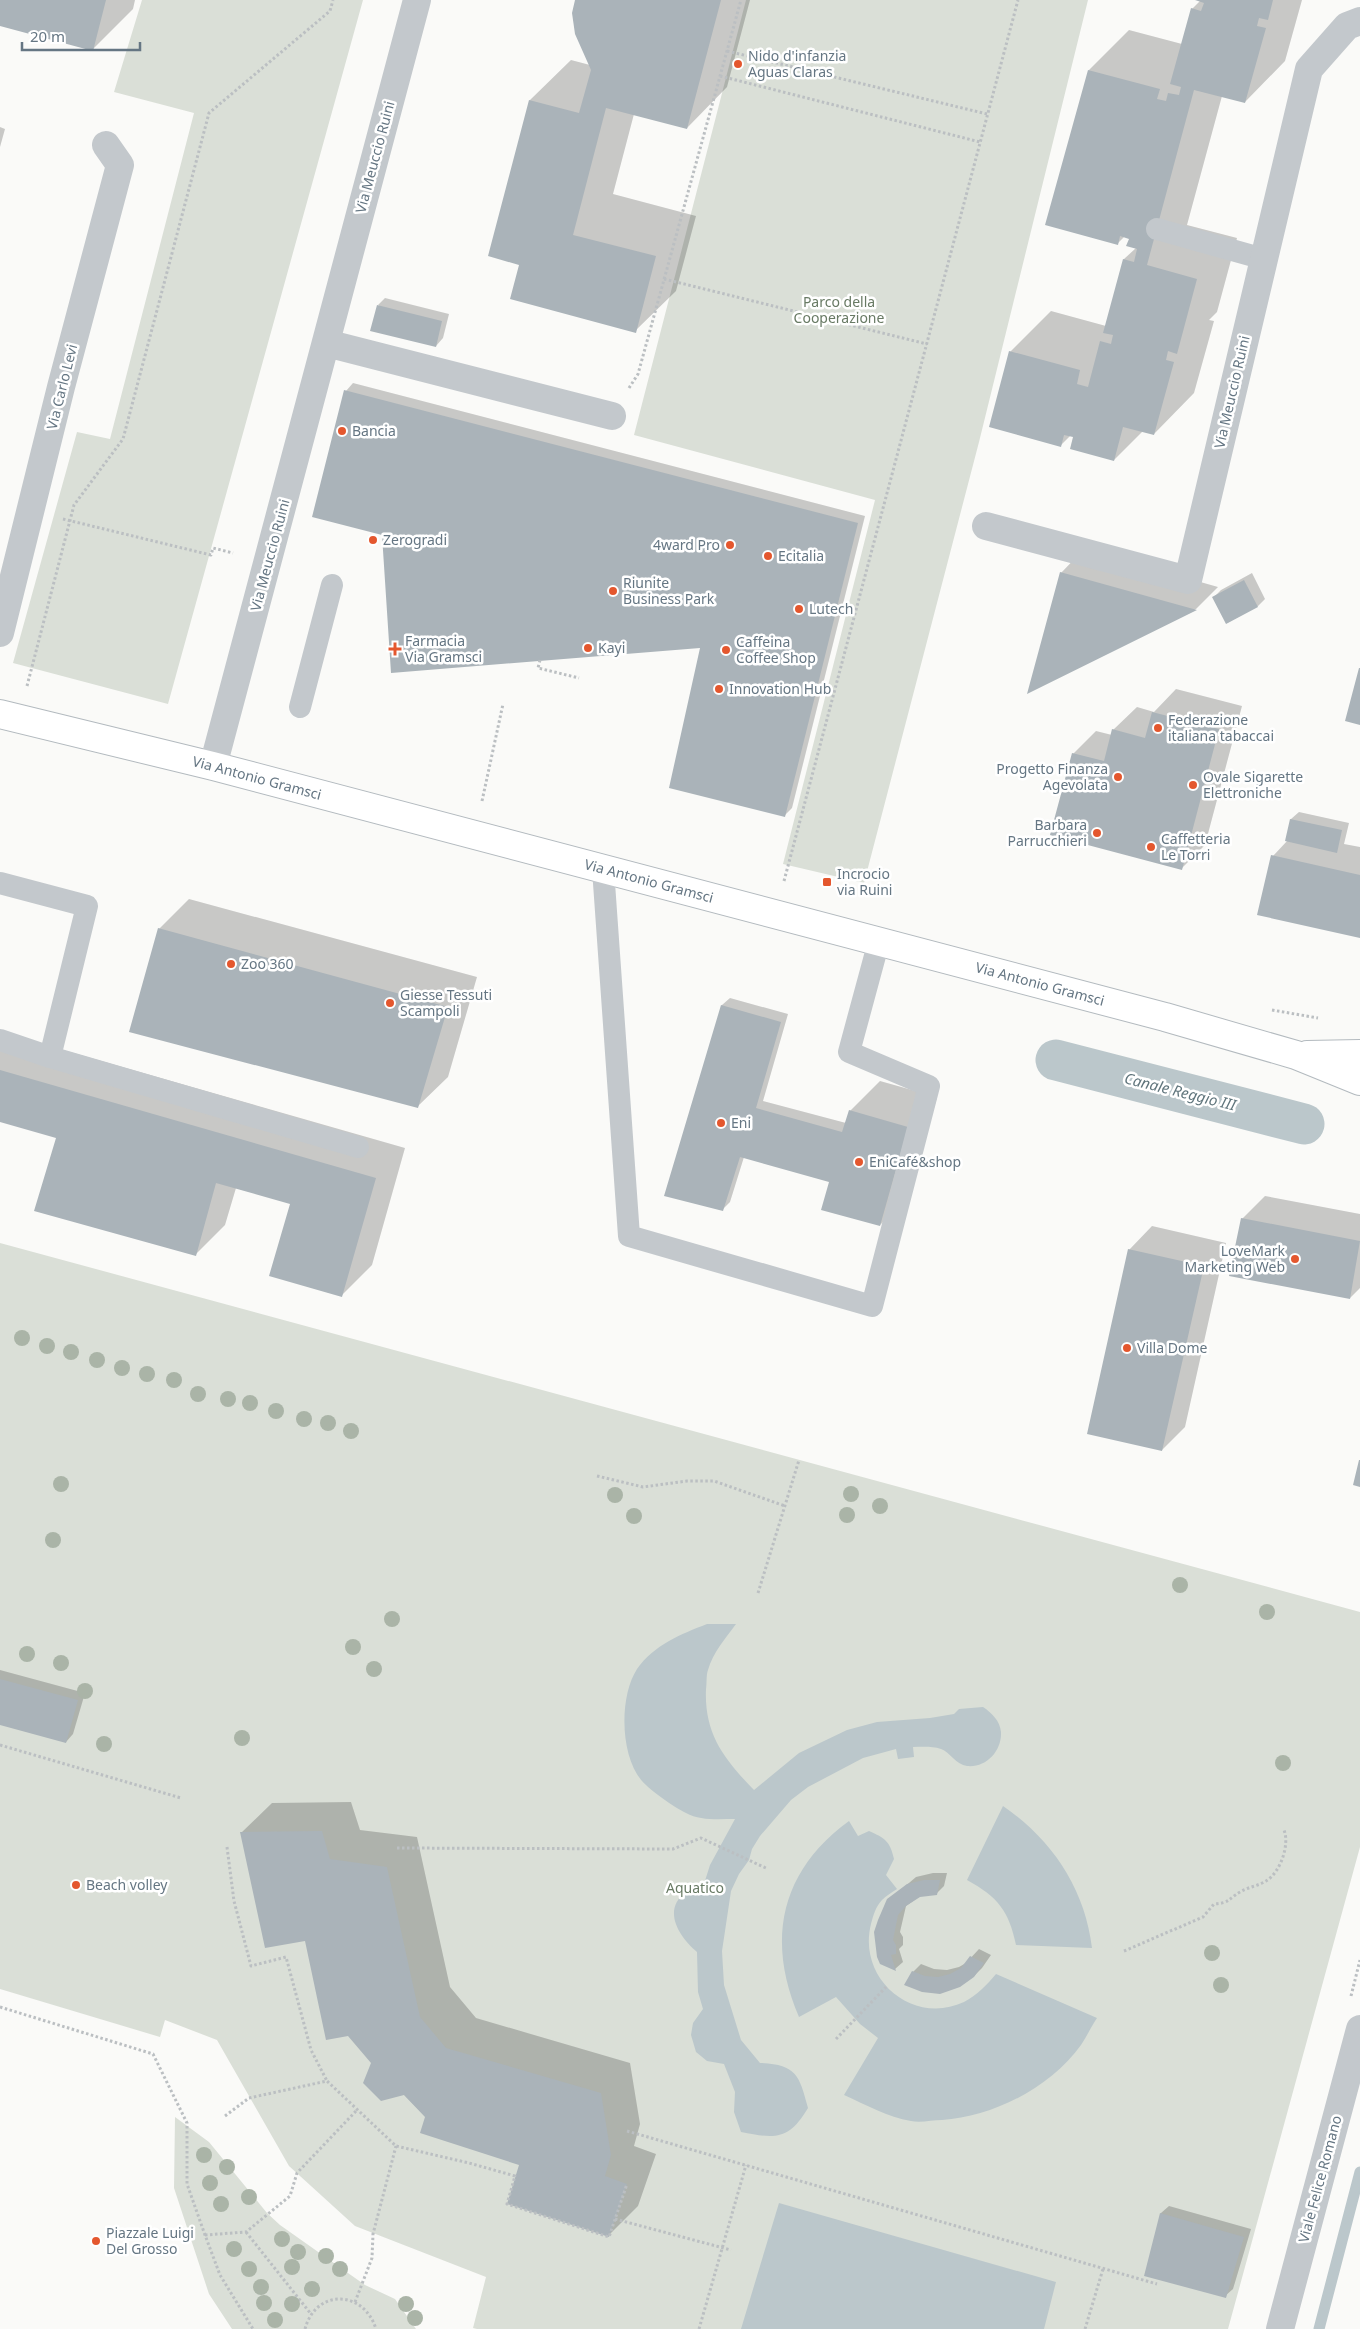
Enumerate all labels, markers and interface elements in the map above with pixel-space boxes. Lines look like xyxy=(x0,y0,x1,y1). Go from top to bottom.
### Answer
scale bar xyxy=(22,20,140,52)
text: 20 m xyxy=(30,26,65,46)
place label: Nido d'infanzia Aguas Claras xyxy=(748,46,846,81)
marker: Nido d'infanzia Aguas Claras xyxy=(732,58,744,70)
street label: Via Meuccio Ruini xyxy=(350,99,399,215)
park label: Parco della Cooperazione xyxy=(794,292,885,327)
street label: Via Meuccio Ruini xyxy=(1209,334,1254,450)
street label: Via Carlo Levi xyxy=(42,342,81,432)
place label: Bancia xyxy=(352,421,396,440)
marker: Bancia xyxy=(336,425,348,437)
street label: Via Meuccio Ruini xyxy=(245,497,294,613)
place label: Zerogradi xyxy=(383,530,447,549)
marker: Zerogradi xyxy=(367,534,379,546)
place label: 4ward Pro xyxy=(653,535,720,554)
marker: 4ward Pro xyxy=(724,539,736,551)
place label: Ecitalia xyxy=(778,546,824,565)
marker: Ecitalia xyxy=(762,550,774,562)
place label: Riunite Business Park xyxy=(623,573,715,608)
marker: Riunite Business Park xyxy=(607,585,619,597)
place label: Lutech xyxy=(809,599,853,618)
marker: Lutech xyxy=(793,603,805,615)
place label: Farmacia Via Gramsci xyxy=(405,631,482,666)
place label: Caffeina Coffee Shop xyxy=(736,632,816,667)
place label: Kayi xyxy=(598,638,625,657)
marker: Kayi xyxy=(582,642,594,654)
marker: Farmacia Via Gramsci xyxy=(389,643,401,655)
marker: Caffeina Coffee Shop xyxy=(720,644,732,656)
place label: Innovation Hub xyxy=(729,679,831,698)
marker: Innovation Hub xyxy=(713,683,725,695)
place label: Federazione italiana tabaccai xyxy=(1168,710,1274,745)
marker: Federazione italiana tabaccai xyxy=(1152,722,1164,734)
street label: Via Antonio Gramsci xyxy=(191,751,324,804)
place label: Progetto Finanza Agevolata xyxy=(996,759,1108,794)
place label: Ovale Sigarette Elettroniche xyxy=(1203,767,1303,802)
marker: Progetto Finanza Agevolata xyxy=(1112,771,1124,783)
marker: Ovale Sigarette Elettroniche xyxy=(1187,779,1199,791)
place label: Barbara Parrucchieri xyxy=(1007,815,1087,850)
marker: Barbara Parrucchieri xyxy=(1091,827,1103,839)
place label: Caffetteria Le Torri xyxy=(1161,829,1230,864)
marker: Caffetteria Le Torri xyxy=(1145,841,1157,853)
street label: Via Antonio Gramsci xyxy=(583,854,716,907)
place label: Incrocio via Ruini xyxy=(837,864,892,899)
marker: Incrocio via Ruini xyxy=(821,876,833,888)
place label: Zoo 360 xyxy=(241,954,294,973)
street label: Via Antonio Gramsci xyxy=(974,957,1107,1010)
marker: Zoo 360 xyxy=(225,958,237,970)
place label: Giesse Tessuti Scampoli xyxy=(400,985,492,1020)
marker: Giesse Tessuti Scampoli xyxy=(384,997,396,1009)
water label: Canale Reggio III xyxy=(1123,1068,1239,1115)
place label: Eni xyxy=(731,1113,751,1132)
marker: Eni xyxy=(715,1117,727,1129)
place label: EniCafé&shop xyxy=(869,1152,961,1171)
marker: EniCafé&shop xyxy=(853,1156,865,1168)
place label: LoveMark Marketing Web xyxy=(1184,1241,1286,1276)
marker: LoveMark Marketing Web xyxy=(1289,1253,1301,1265)
place label: Villa Dome xyxy=(1137,1338,1208,1357)
marker: Villa Dome xyxy=(1121,1342,1133,1354)
place label: Beach volley xyxy=(86,1875,168,1894)
park label: Aquatico xyxy=(666,1878,724,1897)
marker: Beach volley xyxy=(70,1879,82,1891)
street label: Viale Felice Romano xyxy=(1293,2113,1346,2245)
place label: Piazzale Luigi Del Grosso xyxy=(106,2223,194,2258)
marker: Piazzale Luigi Del Grosso xyxy=(90,2235,102,2247)

